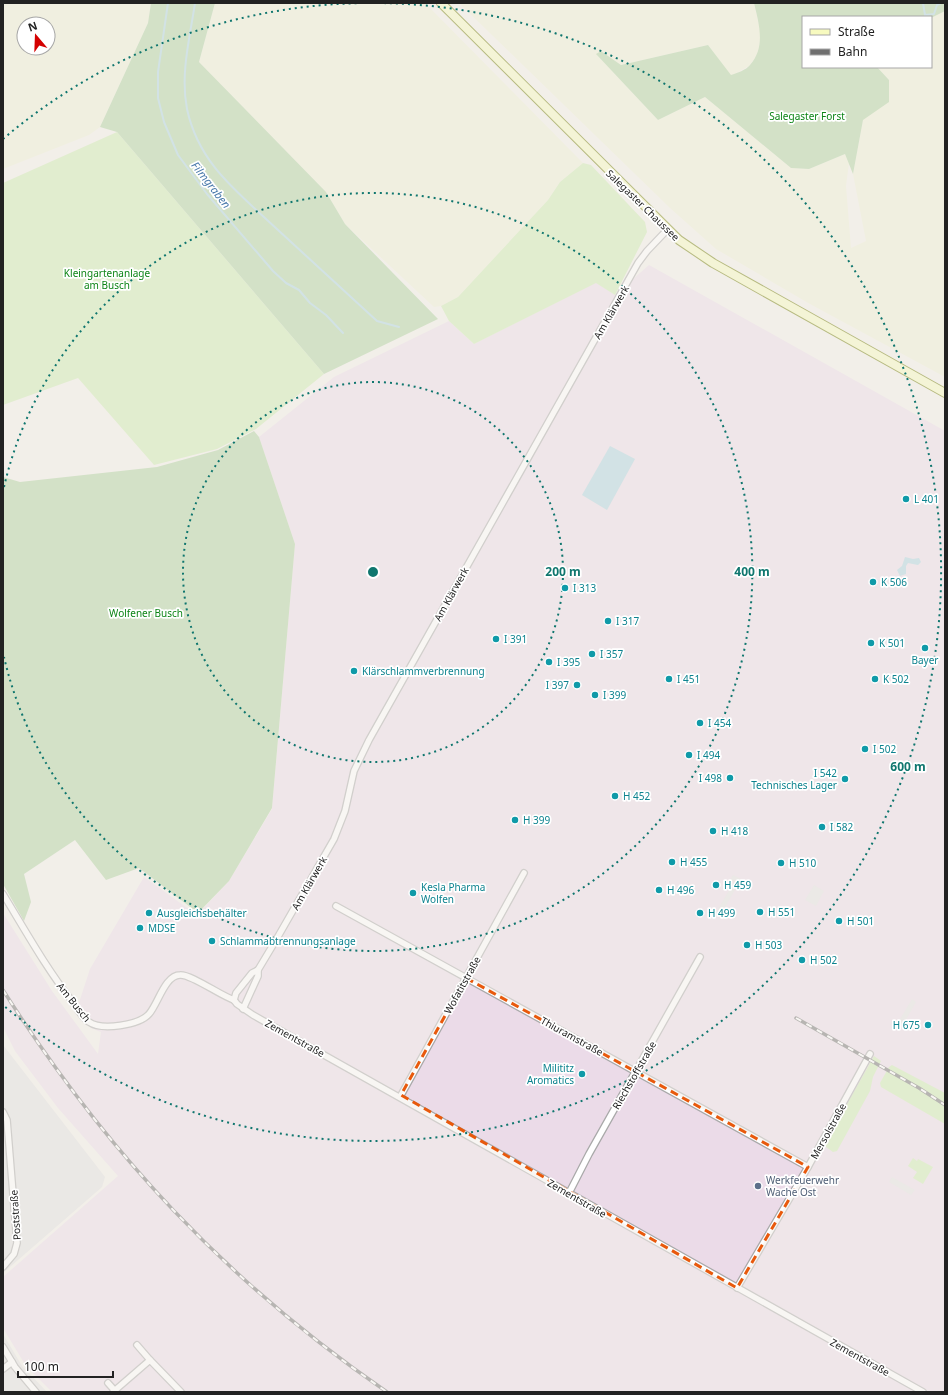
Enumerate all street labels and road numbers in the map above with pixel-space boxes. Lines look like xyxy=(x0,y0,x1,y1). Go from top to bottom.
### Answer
street label: Salegaster Chaussee xyxy=(603,166,683,244)
street label: Am Klärwerk xyxy=(590,282,632,341)
street label: Am Klärwerk xyxy=(430,564,472,624)
street label: Am Klärwerk xyxy=(288,853,330,912)
street label: Wofatitstraße xyxy=(440,953,484,1016)
street label: Am Busch xyxy=(54,979,94,1025)
street label: Thiuramstraße xyxy=(538,1013,606,1059)
street label: Zementstraße xyxy=(263,1016,328,1060)
street label: Riechstoffstraße xyxy=(609,1038,659,1112)
street label: Mersolstraße xyxy=(807,1100,849,1162)
street label: Zementstraße xyxy=(545,1175,609,1221)
street label: Poststraße xyxy=(6,1189,24,1241)
street label: Zementstraße xyxy=(828,1335,893,1379)

